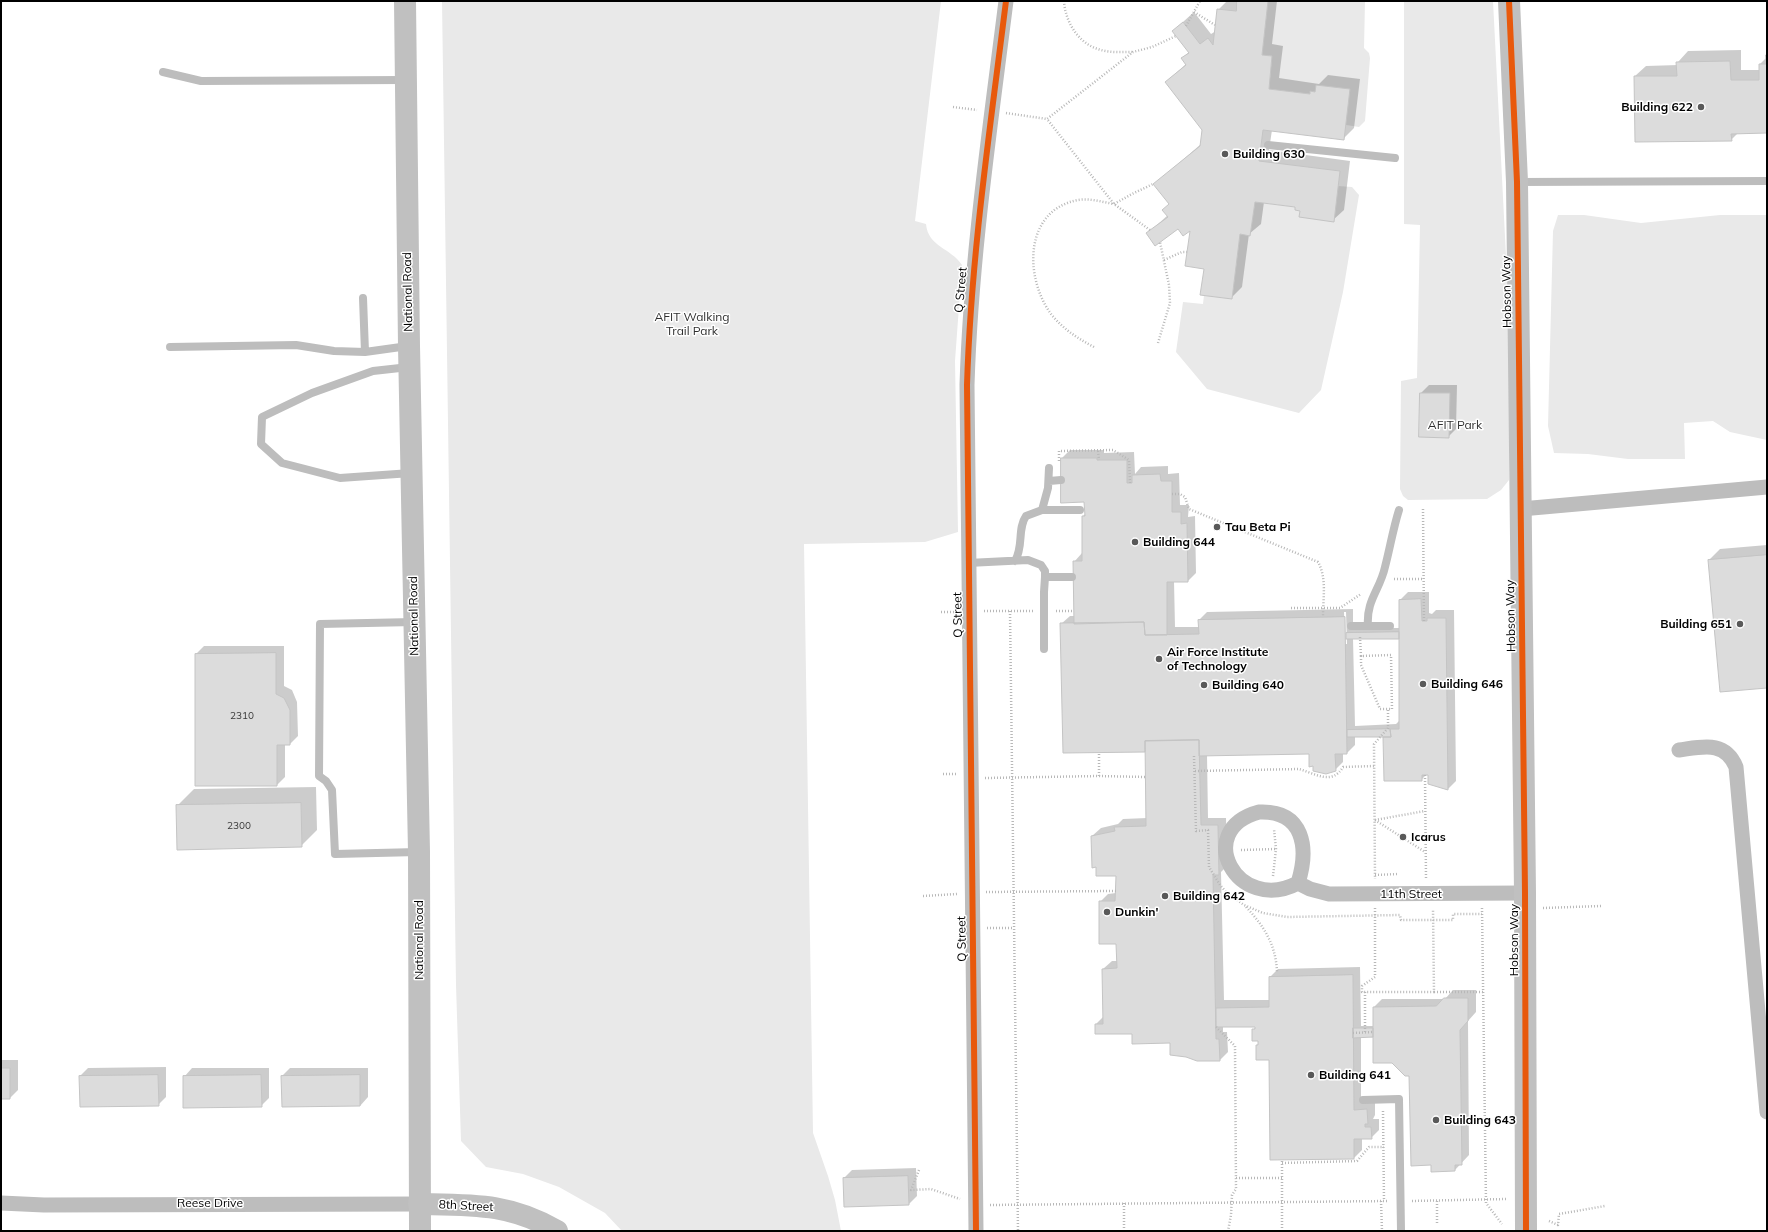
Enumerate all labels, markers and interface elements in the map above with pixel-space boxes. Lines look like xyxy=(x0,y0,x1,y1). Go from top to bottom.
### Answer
place label: Building 622 xyxy=(1621,100,1693,114)
marker: Building 622 xyxy=(1696,102,1706,112)
place label: Building 630 xyxy=(1233,147,1305,161)
marker: Building 630 xyxy=(1220,149,1230,159)
street label: National Road xyxy=(400,252,416,332)
street label: Hobson Way xyxy=(1499,256,1515,328)
street label: Q Street xyxy=(952,267,970,313)
park label: AFIT Walking Trail Park xyxy=(654,310,730,338)
park label: AFIT Park xyxy=(1428,418,1482,432)
place label: Tau Beta Pi xyxy=(1225,520,1291,534)
marker: Tau Beta Pi xyxy=(1212,522,1222,532)
place label: Building 644 xyxy=(1143,535,1215,549)
marker: Building 644 xyxy=(1130,537,1140,547)
street label: National Road xyxy=(406,576,422,656)
street label: Hobson Way xyxy=(1503,580,1519,652)
street label: Q Street xyxy=(950,592,966,638)
place label: Building 651 xyxy=(1660,617,1732,631)
marker: Building 651 xyxy=(1735,619,1745,629)
place label: Air Force Institute of Technology xyxy=(1167,645,1268,673)
marker: Air Force Institute of Technology xyxy=(1154,654,1164,664)
place label: Building 646 xyxy=(1431,677,1503,691)
place label: Building 640 xyxy=(1212,678,1284,692)
marker: Building 646 xyxy=(1418,679,1428,689)
marker: Building 640 xyxy=(1199,680,1209,690)
house number: 2310 xyxy=(230,710,254,722)
house number: 2300 xyxy=(227,820,251,832)
place label: Icarus xyxy=(1411,830,1446,844)
marker: Icarus xyxy=(1398,832,1408,842)
street label: 11th Street xyxy=(1380,887,1442,901)
place label: Building 642 xyxy=(1173,889,1245,903)
marker: Building 642 xyxy=(1160,891,1170,901)
street label: National Road xyxy=(412,900,426,980)
street label: Hobson Way xyxy=(1507,904,1521,976)
place label: Dunkin' xyxy=(1115,905,1158,919)
marker: Dunkin' xyxy=(1102,907,1112,917)
street label: Q Street xyxy=(954,916,970,962)
place label: Building 641 xyxy=(1319,1068,1391,1082)
marker: Building 641 xyxy=(1306,1070,1316,1080)
place label: Building 643 xyxy=(1444,1113,1516,1127)
marker: Building 643 xyxy=(1431,1115,1441,1125)
street label: Reese Drive xyxy=(177,1196,243,1210)
street label: 8th Street xyxy=(438,1197,494,1215)

